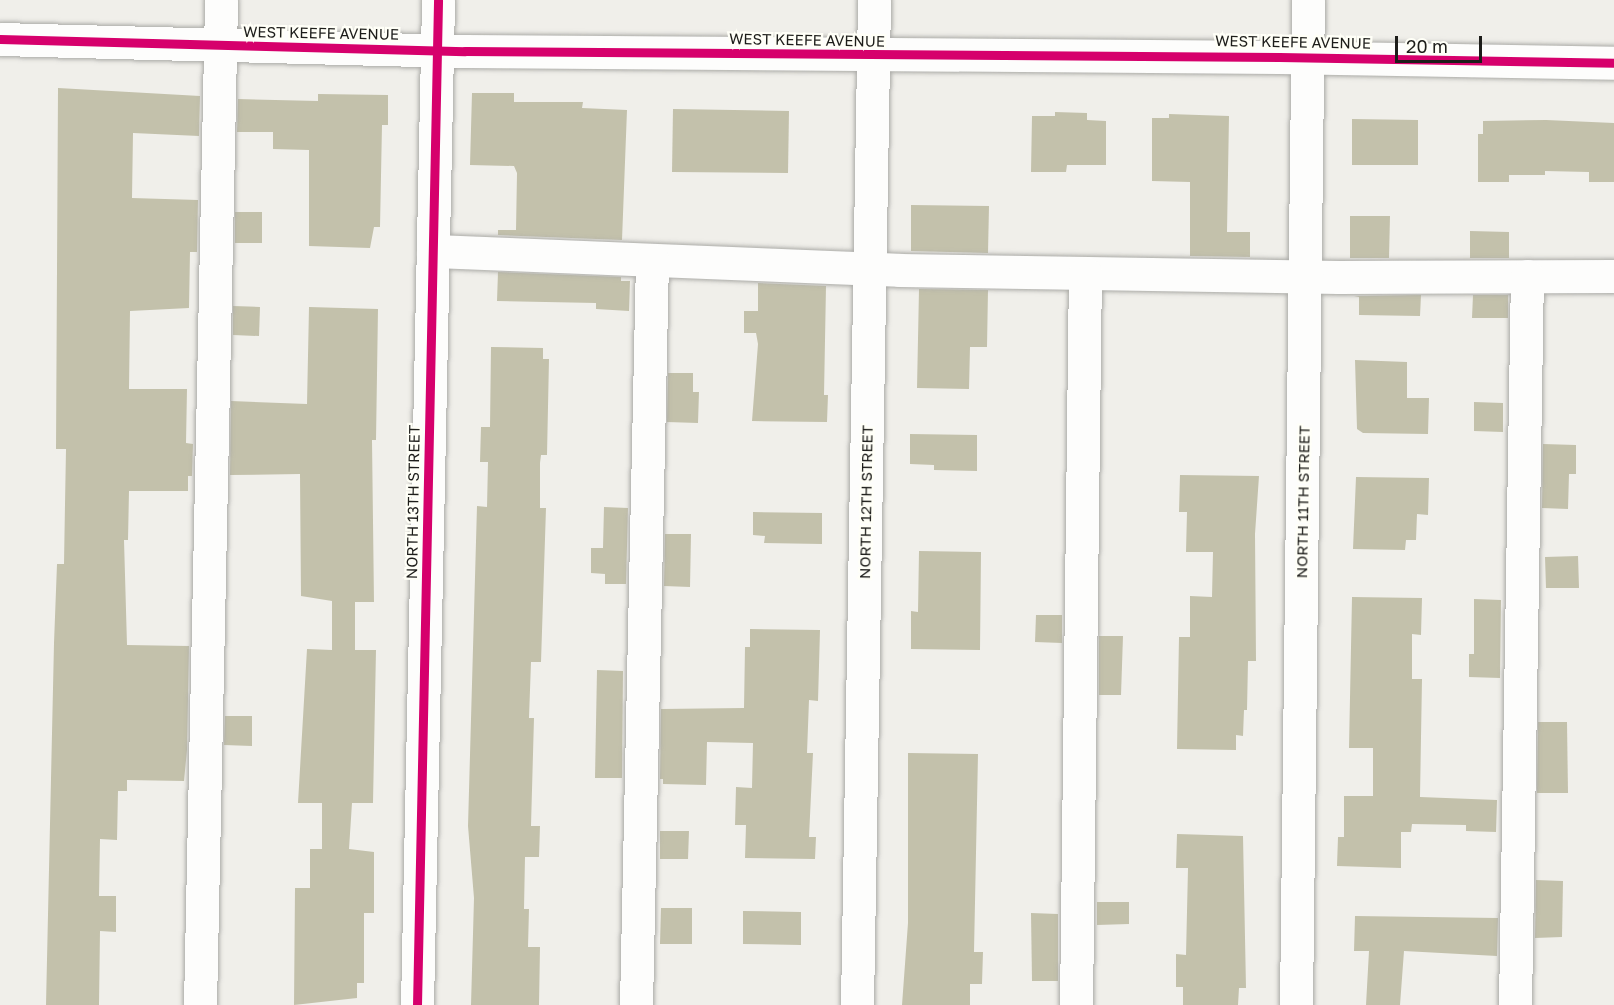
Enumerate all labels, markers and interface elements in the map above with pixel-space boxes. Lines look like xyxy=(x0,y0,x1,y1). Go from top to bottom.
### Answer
street label: WEST KEEFE AVENUE xyxy=(243,23,399,43)
scale bar xyxy=(1398,24,1485,62)
street label: WEST KEEFE AVENUE xyxy=(729,30,885,50)
street label: WEST KEEFE AVENUE xyxy=(1215,32,1371,52)
text: 20 m xyxy=(1406,35,1448,57)
street label: NORTH 13TH STREET xyxy=(403,425,423,579)
street label: NORTH 12TH STREET xyxy=(856,425,876,579)
street label: NORTH 11TH STREET xyxy=(1293,426,1313,578)

